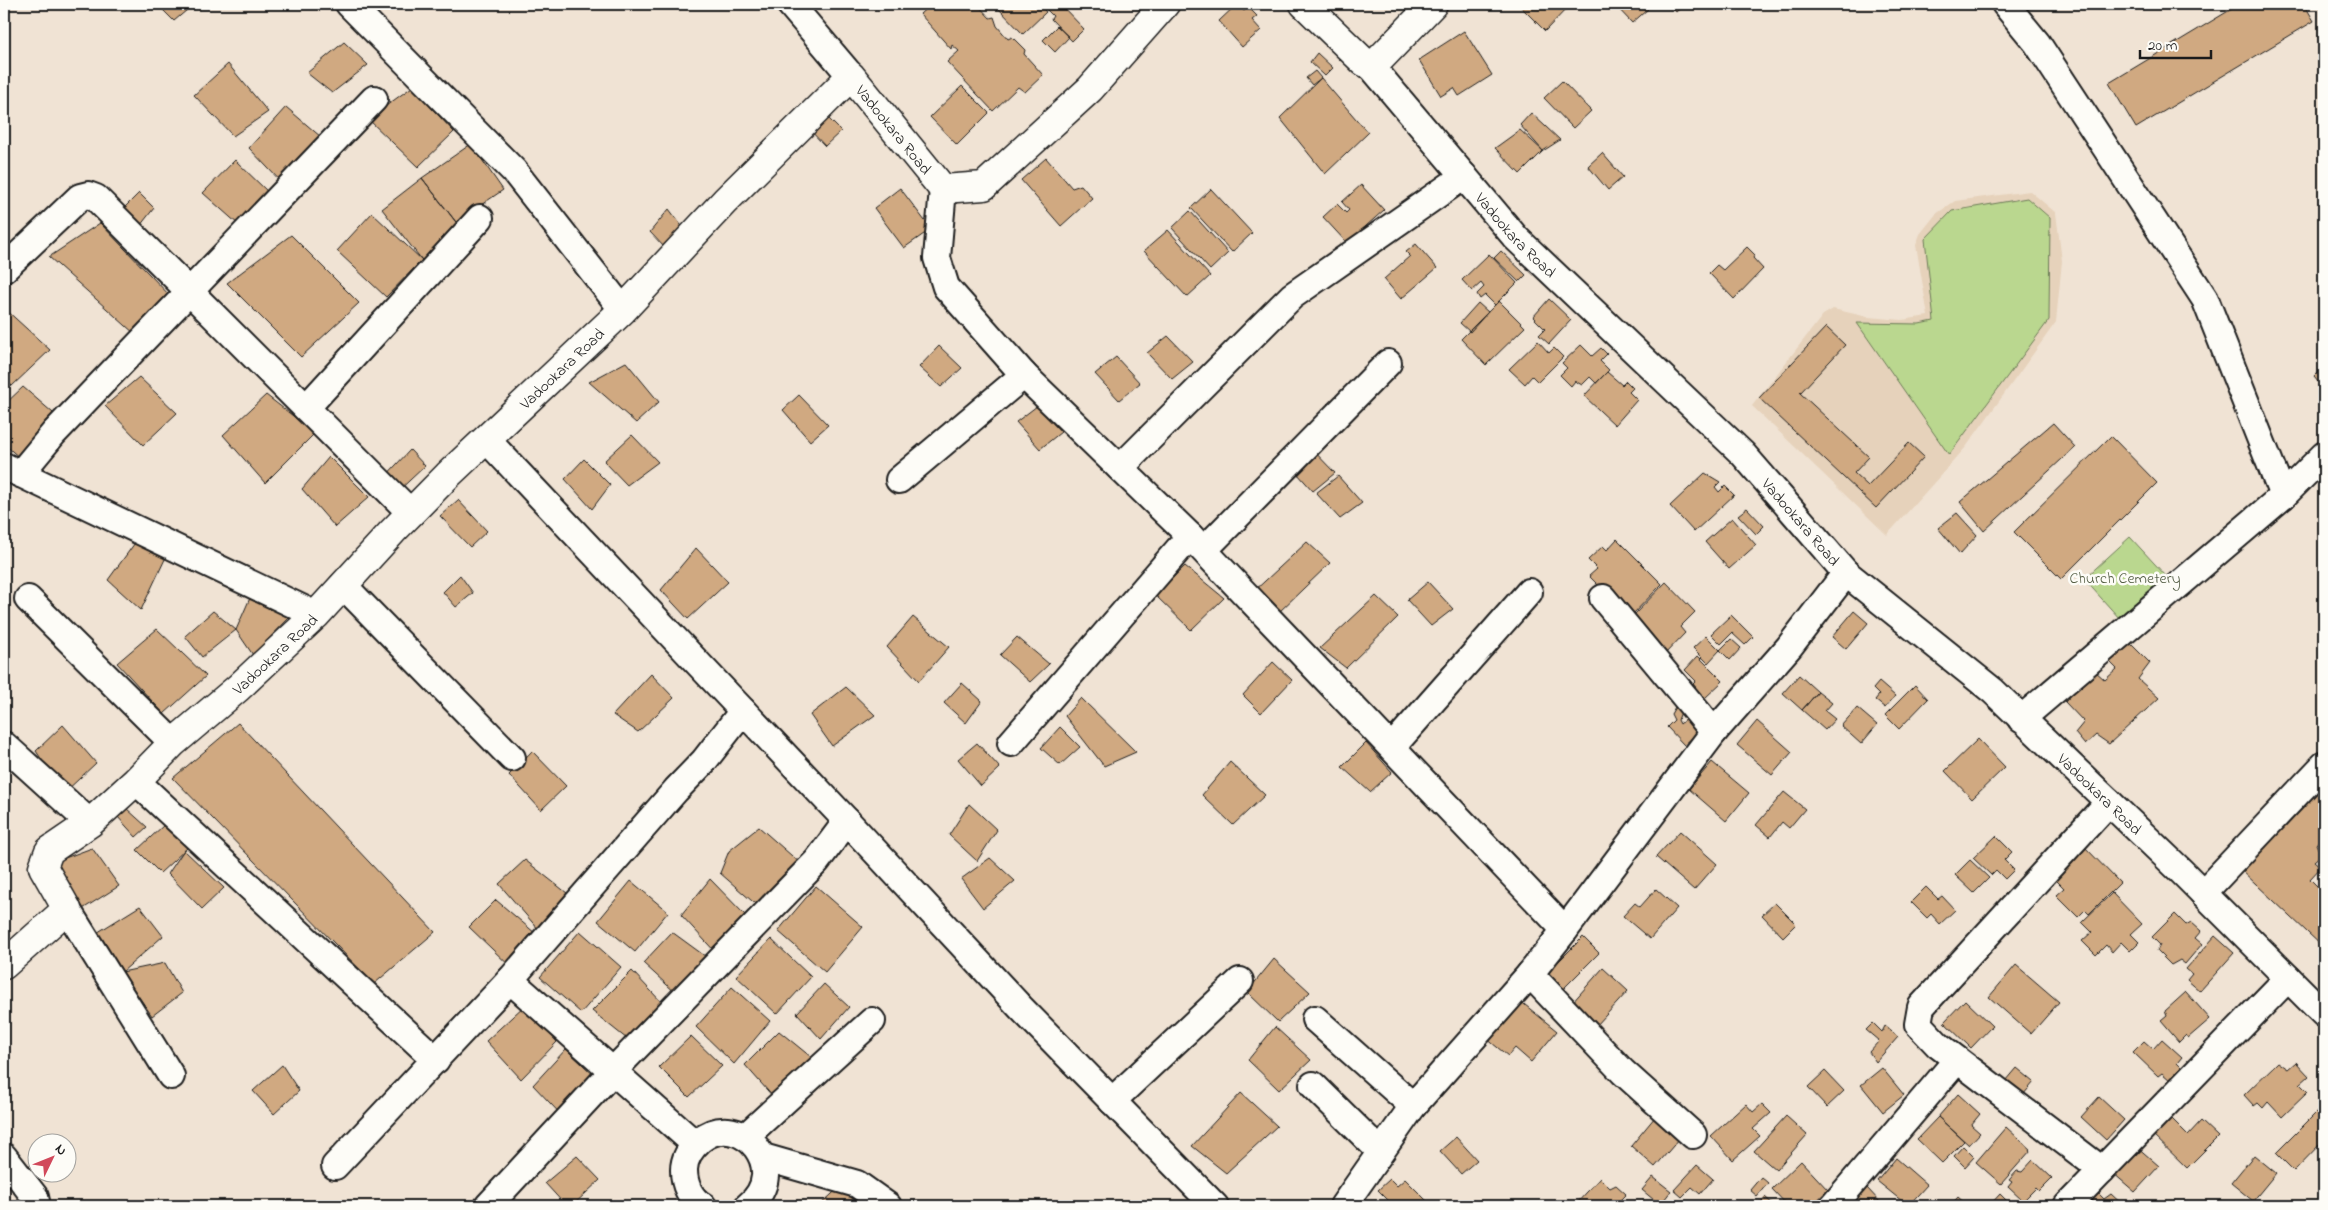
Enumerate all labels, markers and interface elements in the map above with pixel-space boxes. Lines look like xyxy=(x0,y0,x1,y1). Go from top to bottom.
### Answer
scale bar xyxy=(2140,28,2212,60)
text: 20 m xyxy=(2148,35,2178,57)
street label: Vadookara Road xyxy=(848,80,937,180)
street label: Vadookara Road xyxy=(1468,187,1561,284)
street label: Vadookara Road xyxy=(514,323,611,417)
street label: Vadookara Road xyxy=(1754,473,1845,572)
park label: Church Cemetery xyxy=(2069,567,2181,591)
street label: Vadookara Road xyxy=(227,609,324,702)
street label: Vadookara Road xyxy=(2050,748,2147,842)
north arrow xyxy=(28,1132,78,1182)
text: N xyxy=(50,1140,71,1161)

